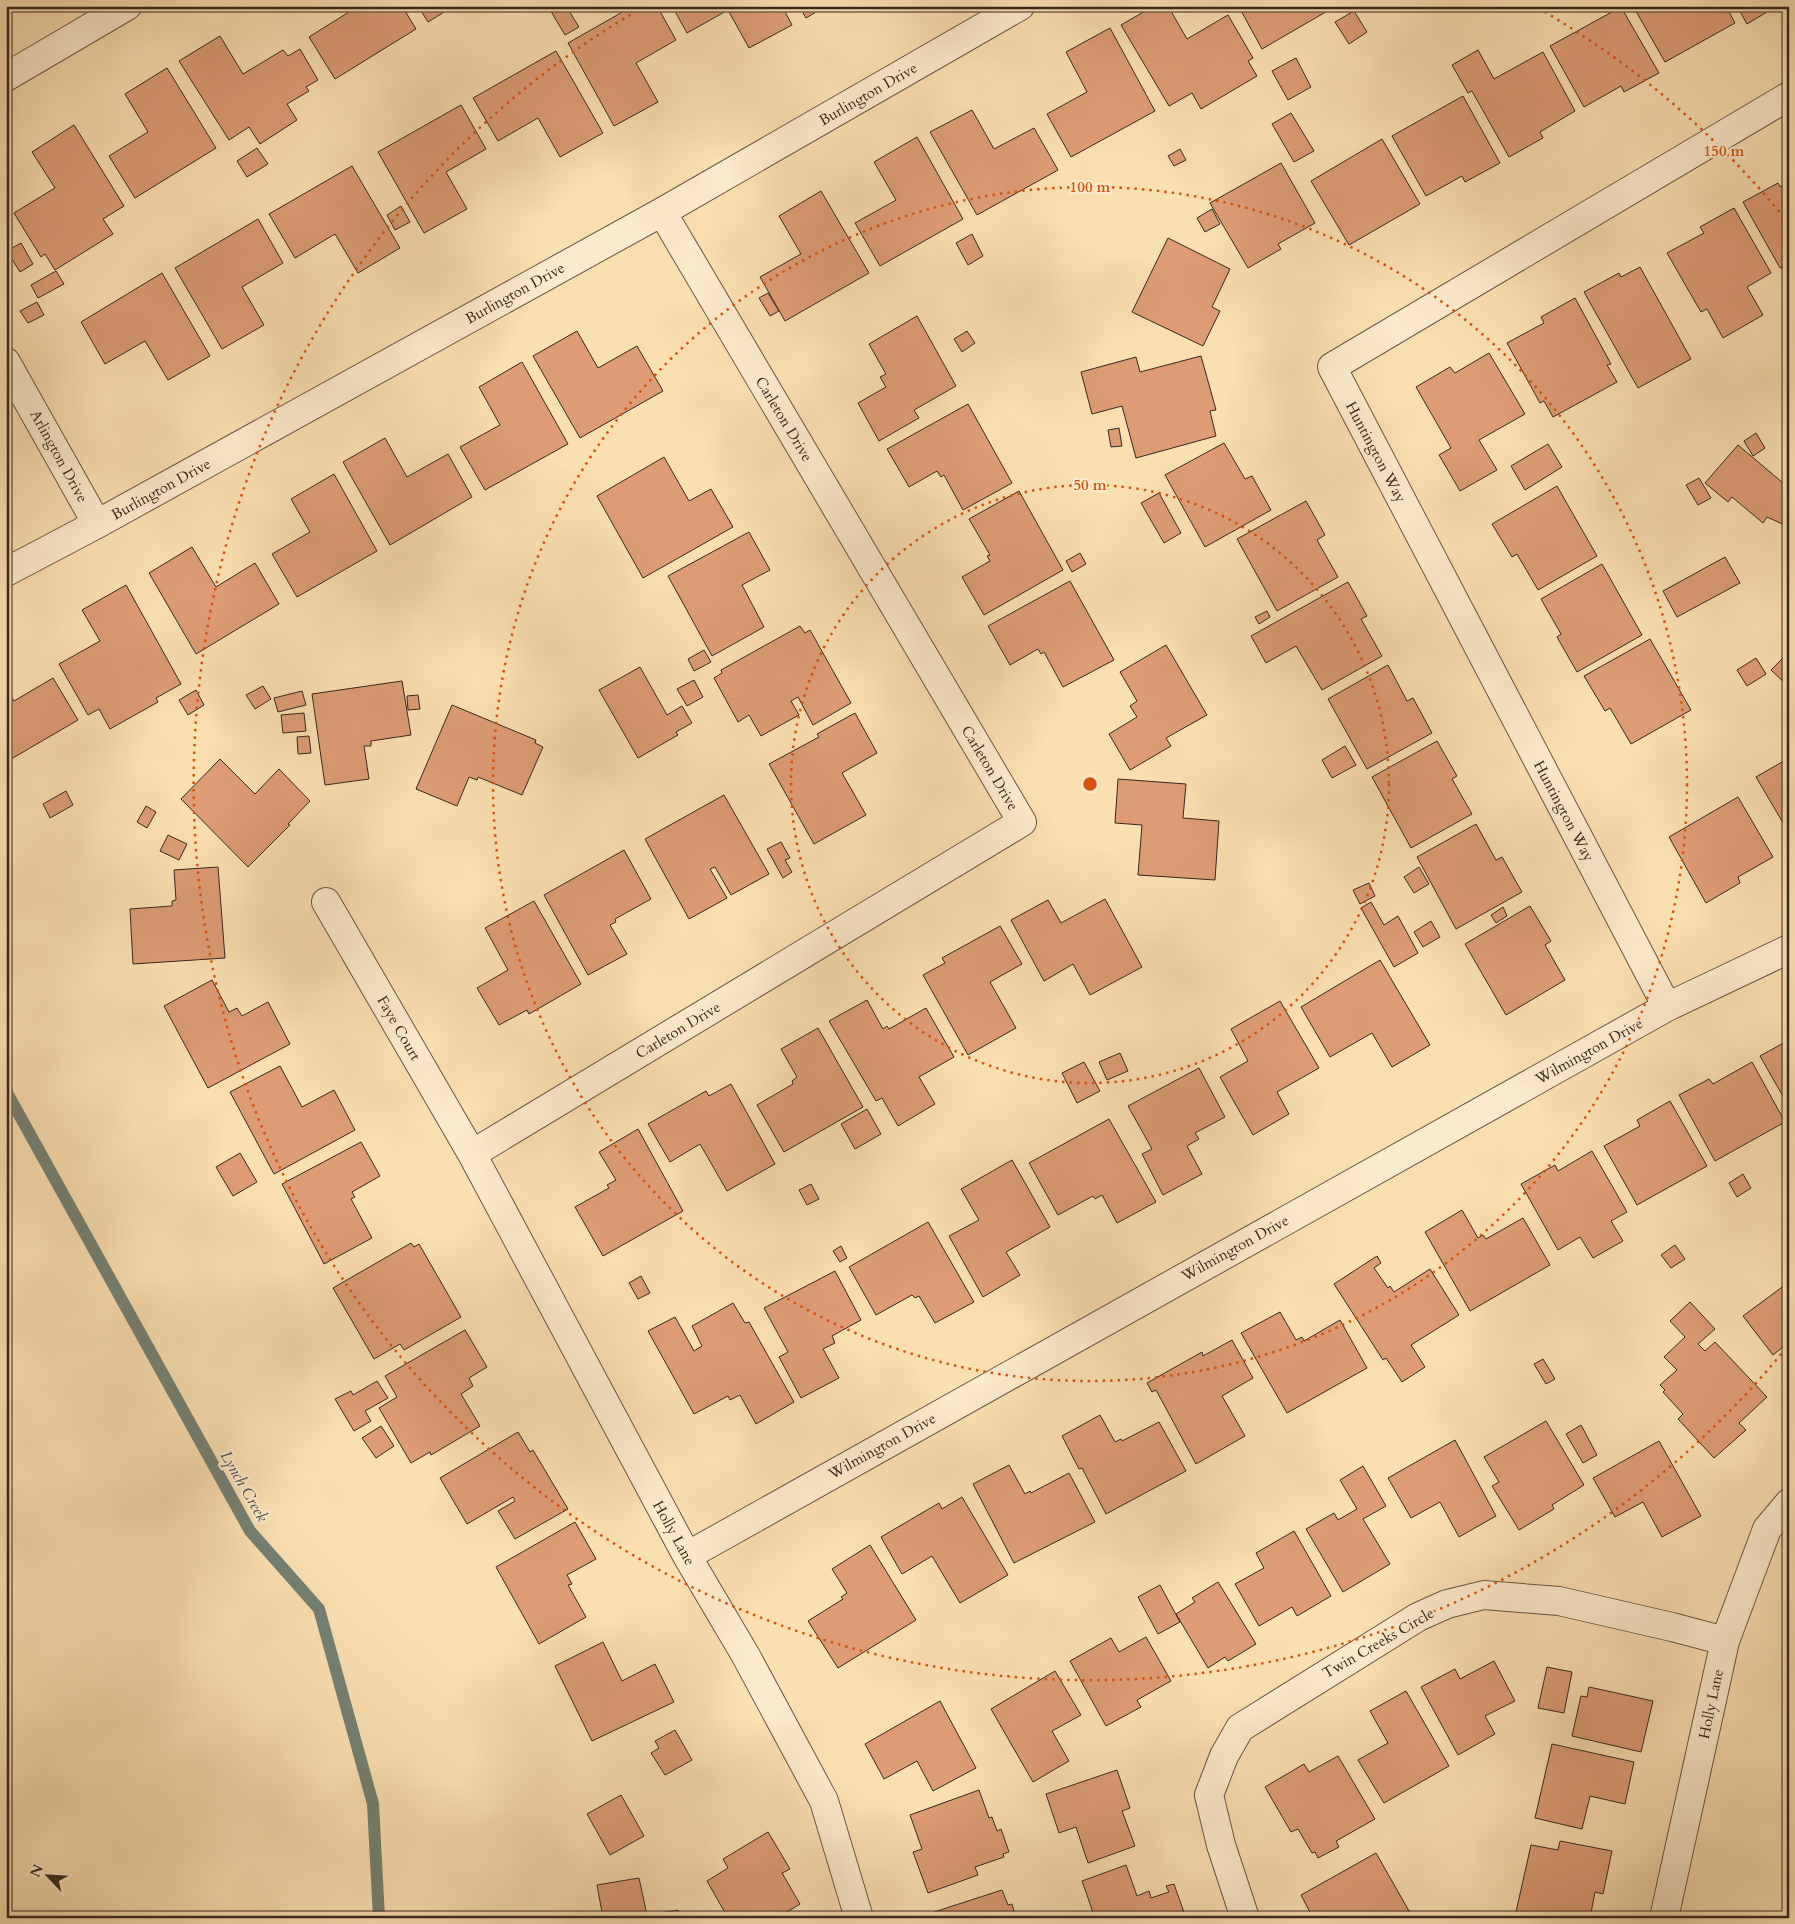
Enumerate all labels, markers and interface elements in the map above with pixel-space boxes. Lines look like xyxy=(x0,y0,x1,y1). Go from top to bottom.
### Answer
street label: Burlington Drive xyxy=(815,58,921,130)
text: 150 m xyxy=(1704,141,1745,161)
text: 100 m xyxy=(1070,177,1111,197)
street label: Burlington Drive xyxy=(462,257,568,329)
street label: Carleton Drive xyxy=(751,373,817,465)
street label: Huntington Way xyxy=(1341,398,1411,506)
street label: Arlington Drive xyxy=(25,406,93,506)
street label: Burlington Drive xyxy=(108,453,214,525)
text: 50 m xyxy=(1073,475,1107,495)
street label: Carleton Drive xyxy=(957,722,1023,814)
street label: Huntington Way xyxy=(1529,757,1599,865)
centre of rings xyxy=(1081,775,1099,793)
street label: Faye Court xyxy=(372,992,426,1064)
street label: Carleton Drive xyxy=(632,997,724,1063)
street label: Wilmington Drive xyxy=(1531,1013,1647,1089)
street label: Wilmington Drive xyxy=(1177,1210,1293,1286)
street label: Wilmington Drive xyxy=(824,1408,940,1484)
water label: Lynch Creek xyxy=(215,1447,273,1526)
street label: Holly Lane xyxy=(648,1497,700,1569)
street label: Twin Creeks Circle xyxy=(1318,1603,1438,1683)
street label: Holly Lane xyxy=(1694,1667,1728,1741)
north arrow xyxy=(22,1852,72,1902)
text: N xyxy=(25,1861,48,1880)

